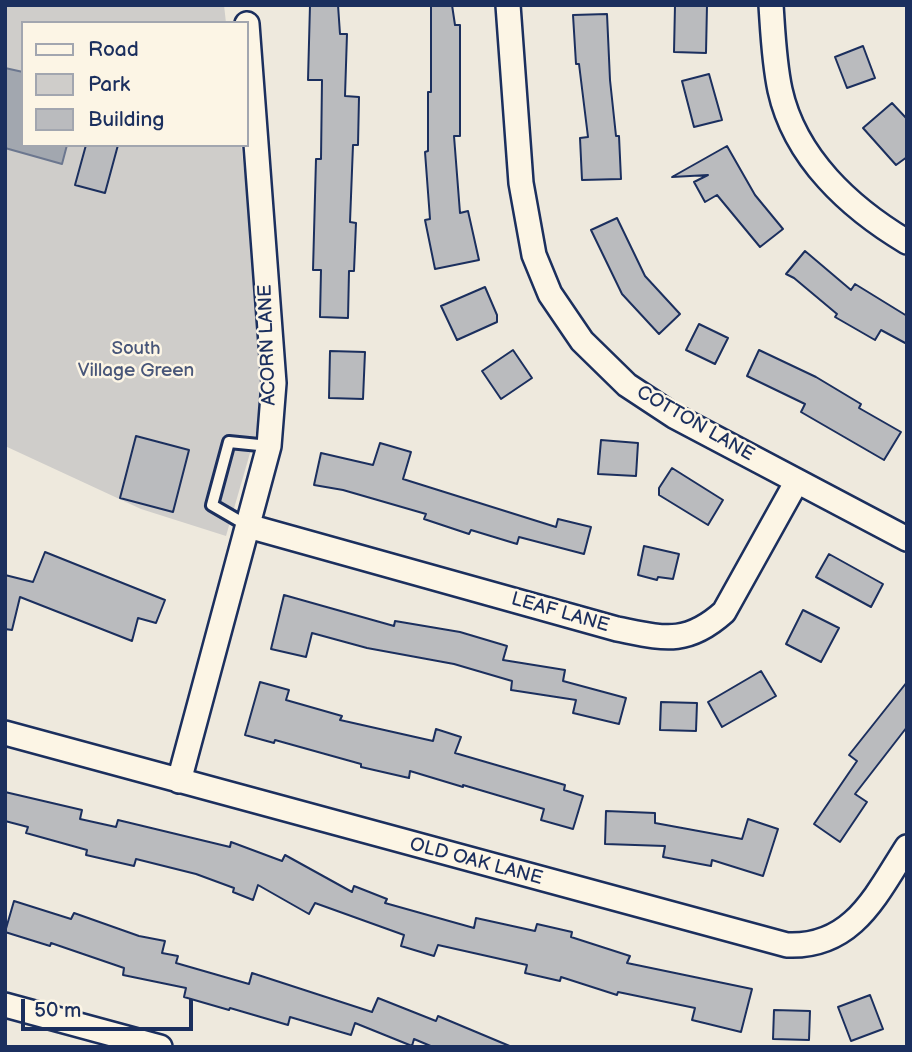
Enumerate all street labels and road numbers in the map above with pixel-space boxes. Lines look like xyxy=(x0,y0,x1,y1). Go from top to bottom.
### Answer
street label: ACORN LANE xyxy=(254,284,282,406)
street label: COTTON LANE xyxy=(632,381,758,467)
street label: LEAF LANE xyxy=(508,588,612,638)
street label: OLD OAK LANE xyxy=(407,833,545,891)

